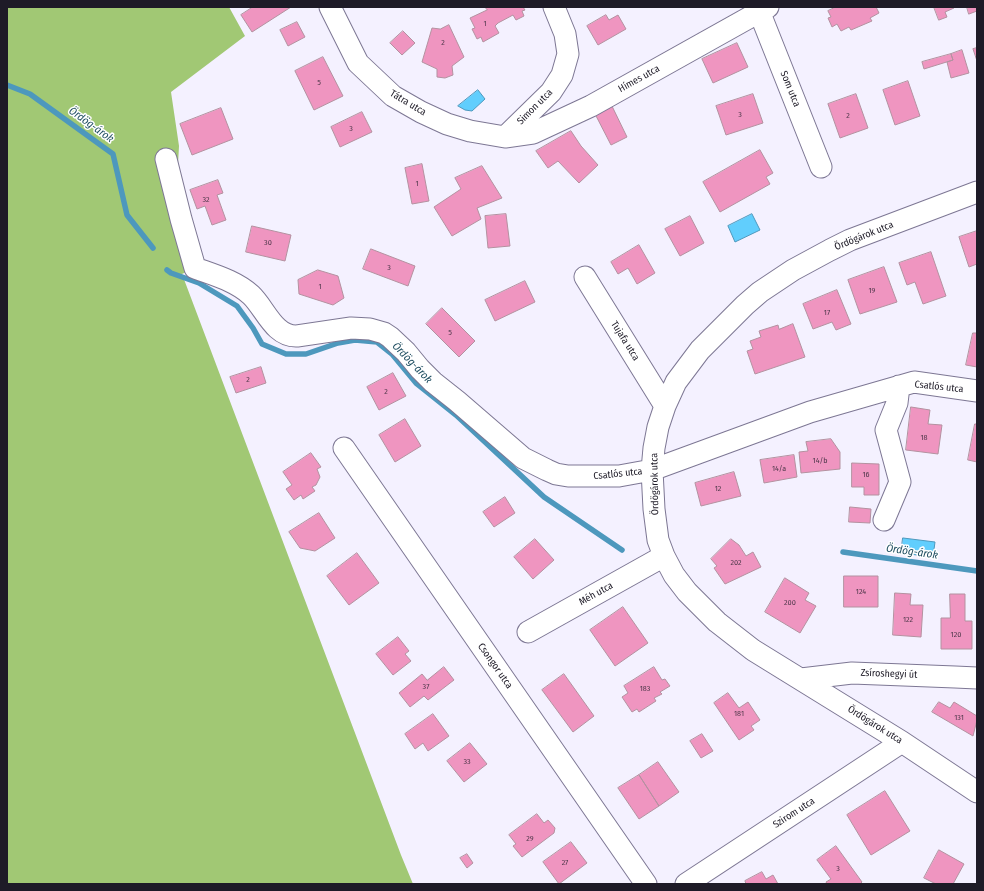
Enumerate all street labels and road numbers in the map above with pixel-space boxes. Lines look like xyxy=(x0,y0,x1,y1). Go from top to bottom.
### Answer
street label: Hímes utca xyxy=(616,63,662,95)
street label: Som utca xyxy=(777,69,803,109)
street label: Simon utca xyxy=(515,87,555,127)
street label: Tátra utca xyxy=(388,88,428,118)
street label: Ördögárok utca xyxy=(833,219,895,253)
street label: Tujafa utca xyxy=(608,319,642,363)
street label: Csatlós utca xyxy=(914,378,964,396)
street label: Ördögárok utca xyxy=(648,453,662,515)
street label: Csatlós utca xyxy=(593,465,643,483)
street label: Méh utca xyxy=(577,580,615,608)
street label: Csongor utca xyxy=(475,641,515,691)
street label: Zsíroshegyi út xyxy=(860,667,918,681)
street label: Ördögárok utca xyxy=(845,703,905,747)
street label: Szirom utca xyxy=(771,795,817,831)

